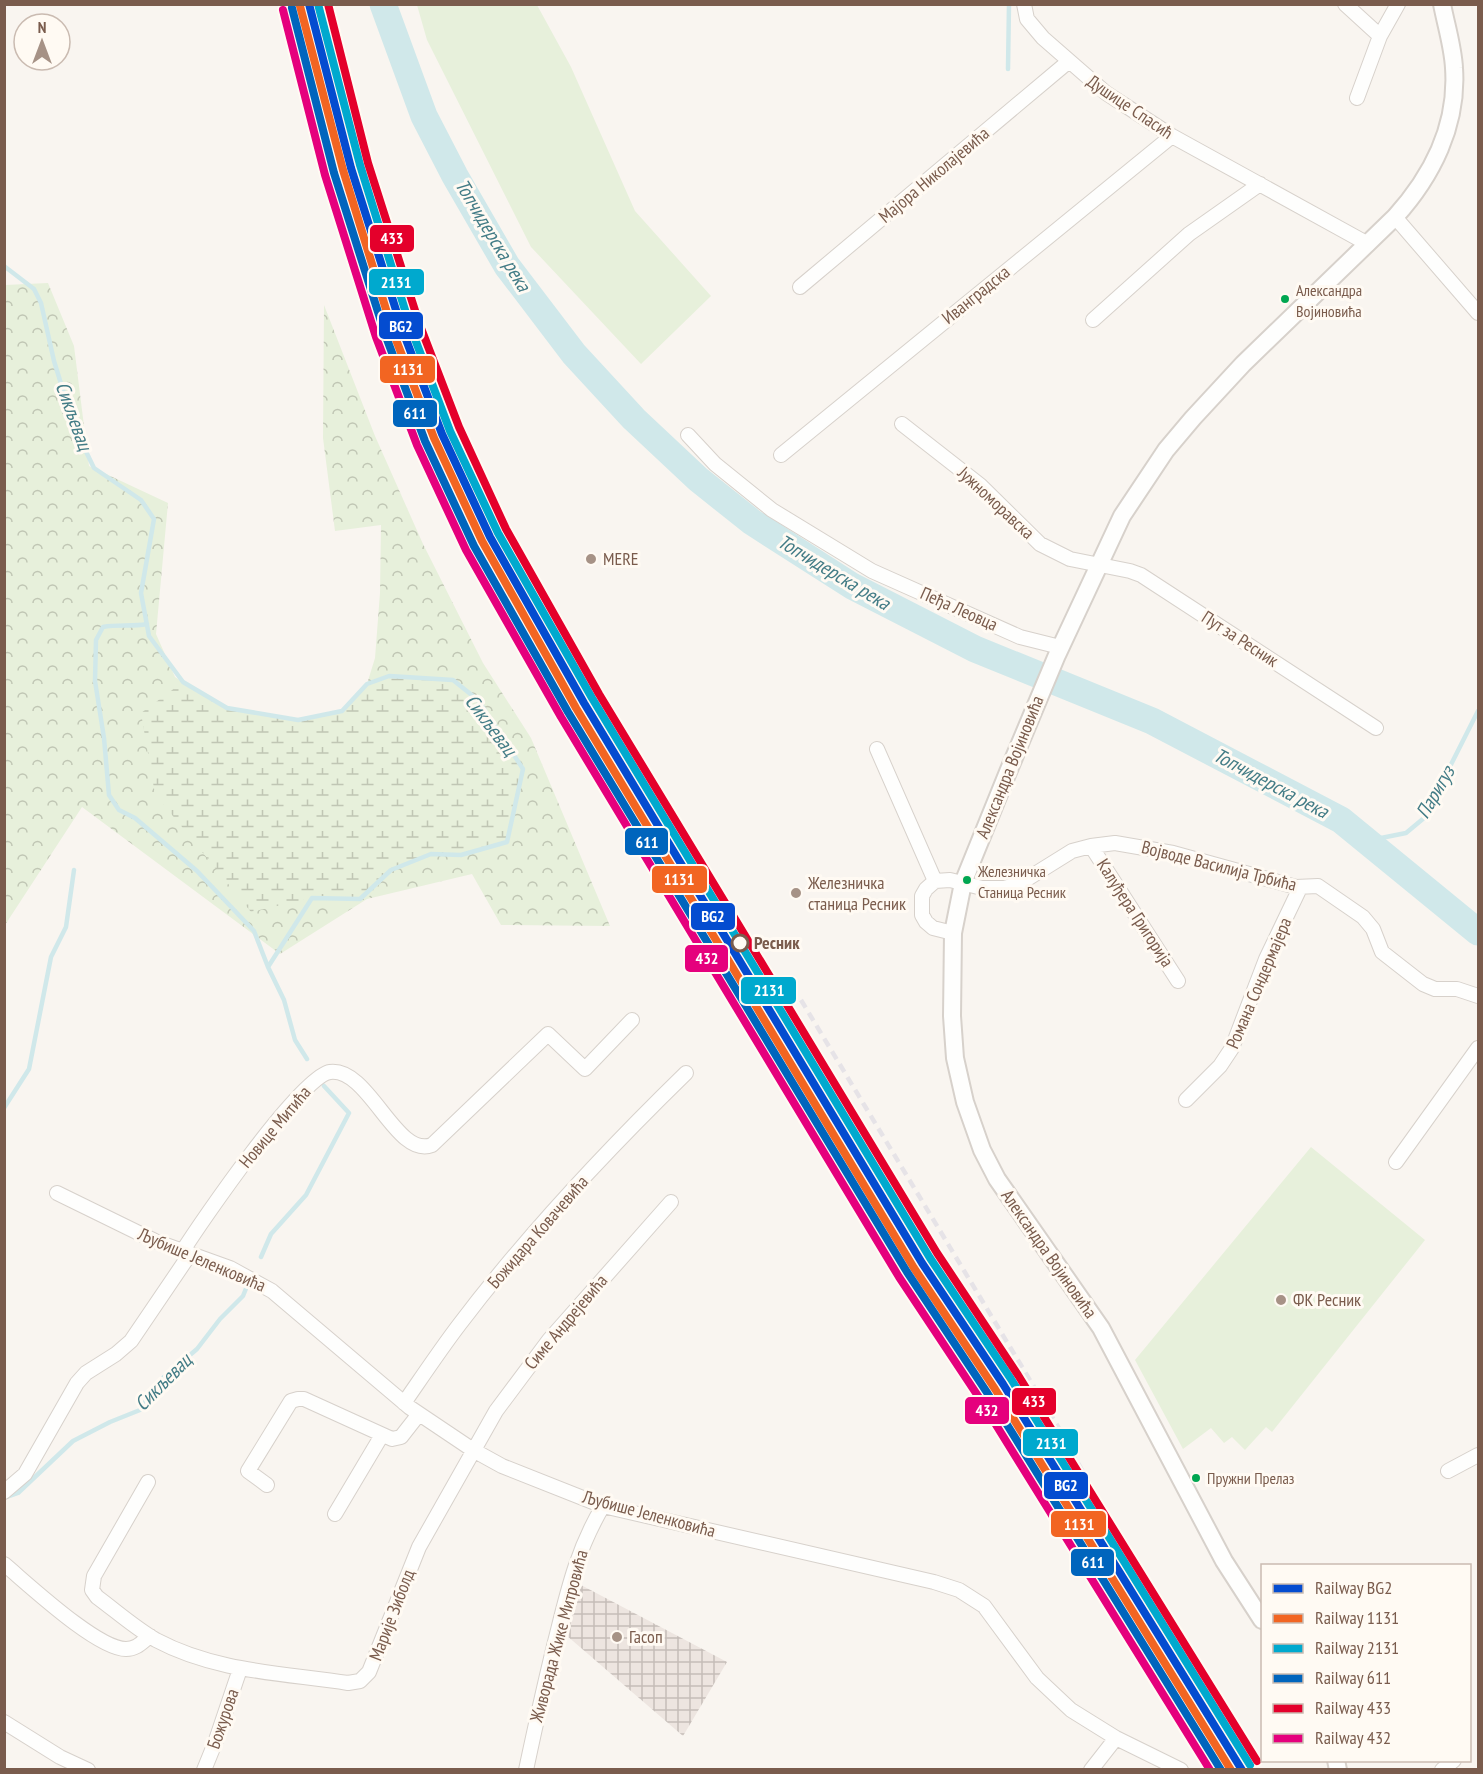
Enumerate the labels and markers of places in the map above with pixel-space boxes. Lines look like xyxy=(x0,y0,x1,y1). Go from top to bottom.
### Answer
place label: Александра Војиновића xyxy=(1296,280,1362,321)
marker: Александра Војиновића xyxy=(1279,293,1291,305)
place label: MERE xyxy=(603,547,639,570)
marker: MERE xyxy=(584,552,598,566)
place label: Железничка Станица Ресник xyxy=(977,861,1067,902)
place label: Железничка станица Ресник xyxy=(807,871,906,915)
marker: Железничка Станица Ресник xyxy=(961,874,973,886)
marker: Железничка станица Ресник xyxy=(789,886,803,900)
place label: Ресник xyxy=(754,931,800,954)
marker: Ресник xyxy=(731,934,749,952)
place label: ФК Ресник xyxy=(1293,1288,1361,1311)
marker: ФК Ресник xyxy=(1274,1293,1288,1307)
place label: Пружни Прелаз xyxy=(1207,1468,1295,1488)
marker: Пружни Прелаз xyxy=(1190,1472,1202,1484)
place label: Гасоп xyxy=(629,1625,663,1648)
marker: Гасоп xyxy=(610,1630,624,1644)

